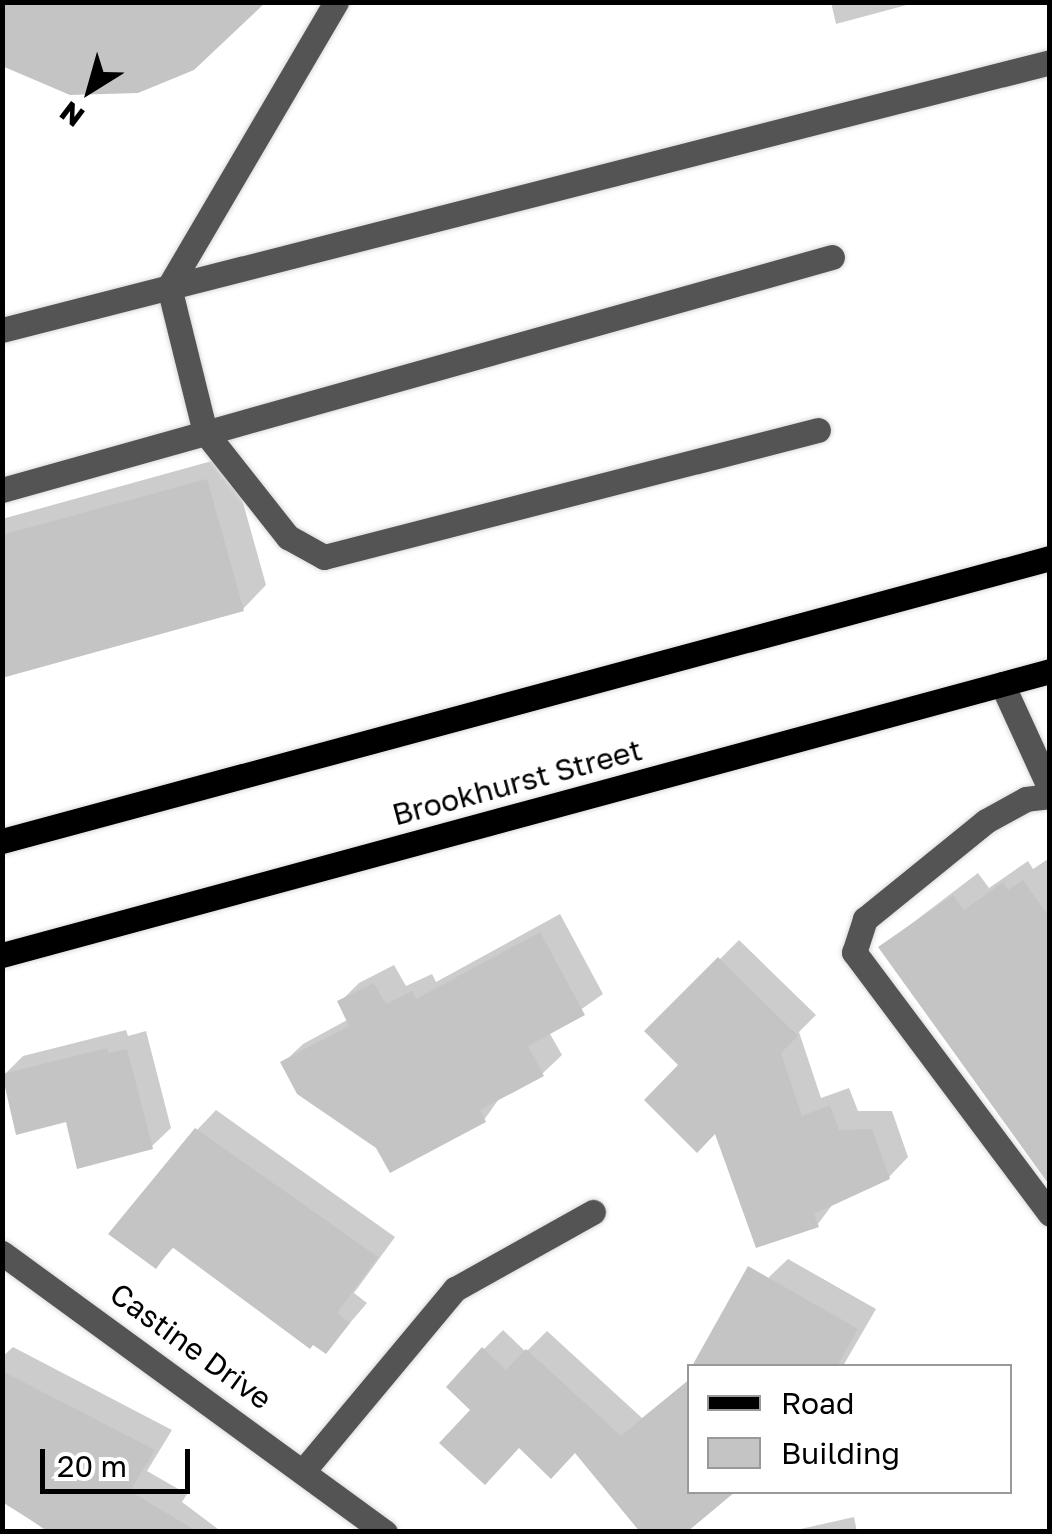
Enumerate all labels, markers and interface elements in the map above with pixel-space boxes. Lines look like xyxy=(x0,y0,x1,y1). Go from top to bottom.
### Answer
north arrow xyxy=(40,40,140,140)
text: N xyxy=(53,95,90,134)
street label: Brookhurst Street xyxy=(388,731,646,833)
street label: Castine Drive xyxy=(103,1275,279,1417)
legend xyxy=(687,1364,1012,1494)
text: Road xyxy=(781,1385,855,1421)
scale bar xyxy=(45,1429,195,1491)
text: Building xyxy=(781,1435,900,1471)
text: 20 m xyxy=(57,1448,127,1484)

